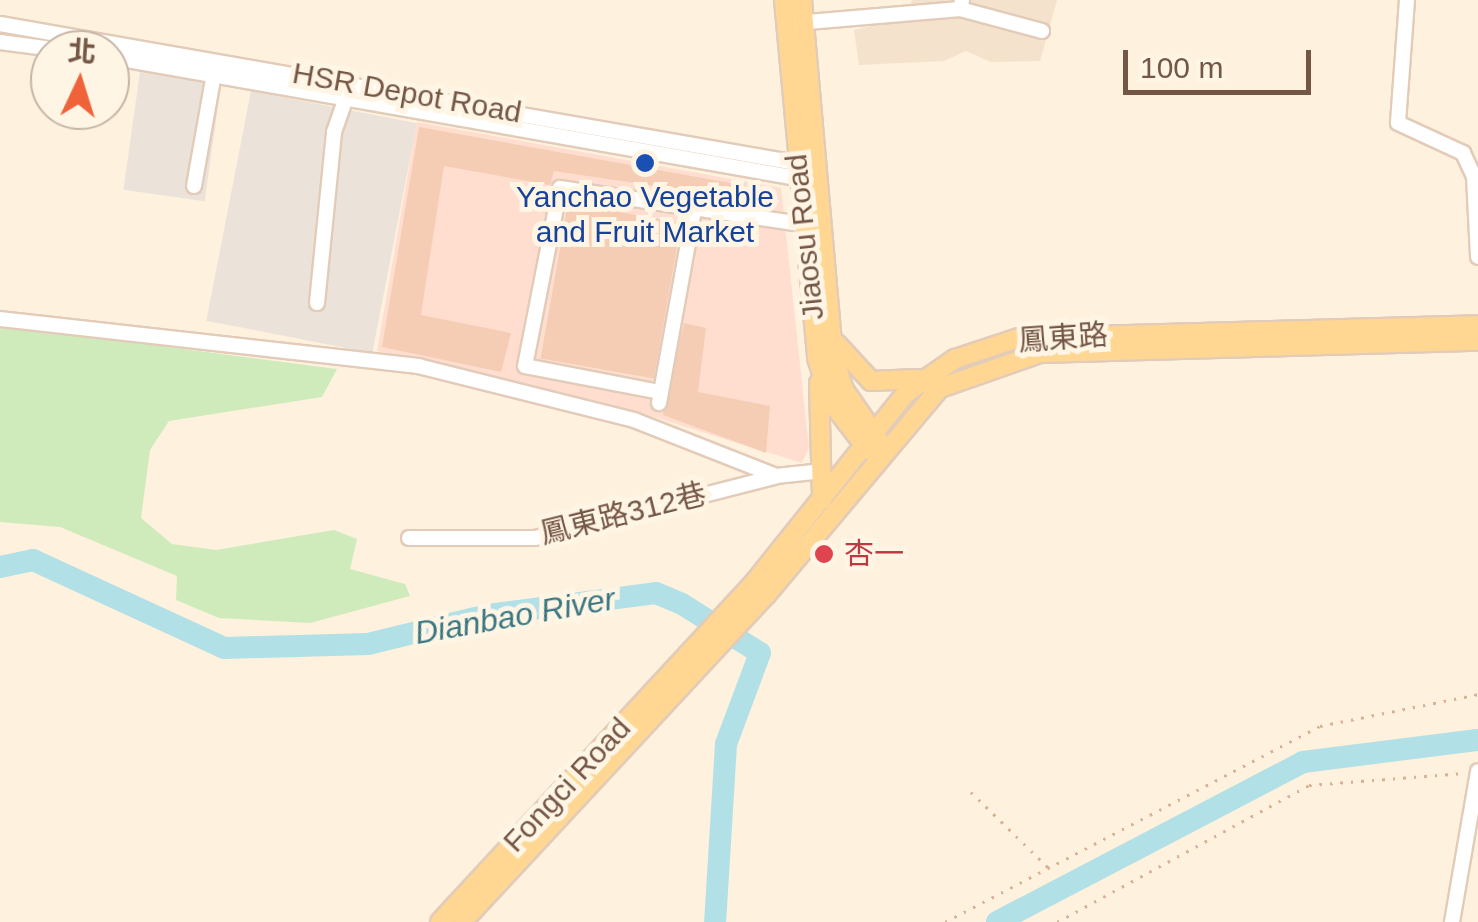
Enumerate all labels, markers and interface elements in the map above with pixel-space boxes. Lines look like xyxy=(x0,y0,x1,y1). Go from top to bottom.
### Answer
north arrow xyxy=(30,30,130,130)
scale bar xyxy=(1128,30,1316,92)
text: 北 xyxy=(67,35,97,68)
text: 100 m xyxy=(1140,51,1223,84)
street label: HSR Depot Road xyxy=(290,55,524,131)
marker: Yanchao Vegetable and Fruit Market xyxy=(634,152,656,174)
street label: Jiaosu Road xyxy=(778,152,832,322)
place label: Yanchao Vegetable and Fruit Market xyxy=(516,179,774,250)
street label: 鳳東路 xyxy=(1017,317,1109,359)
street label: 鳳東路312巷 xyxy=(536,476,710,552)
place label: 杏一 xyxy=(844,536,904,572)
marker: 杏一 xyxy=(813,543,835,565)
water label: Dianbao River xyxy=(412,579,618,653)
street label: Fongci Road xyxy=(496,711,638,859)

